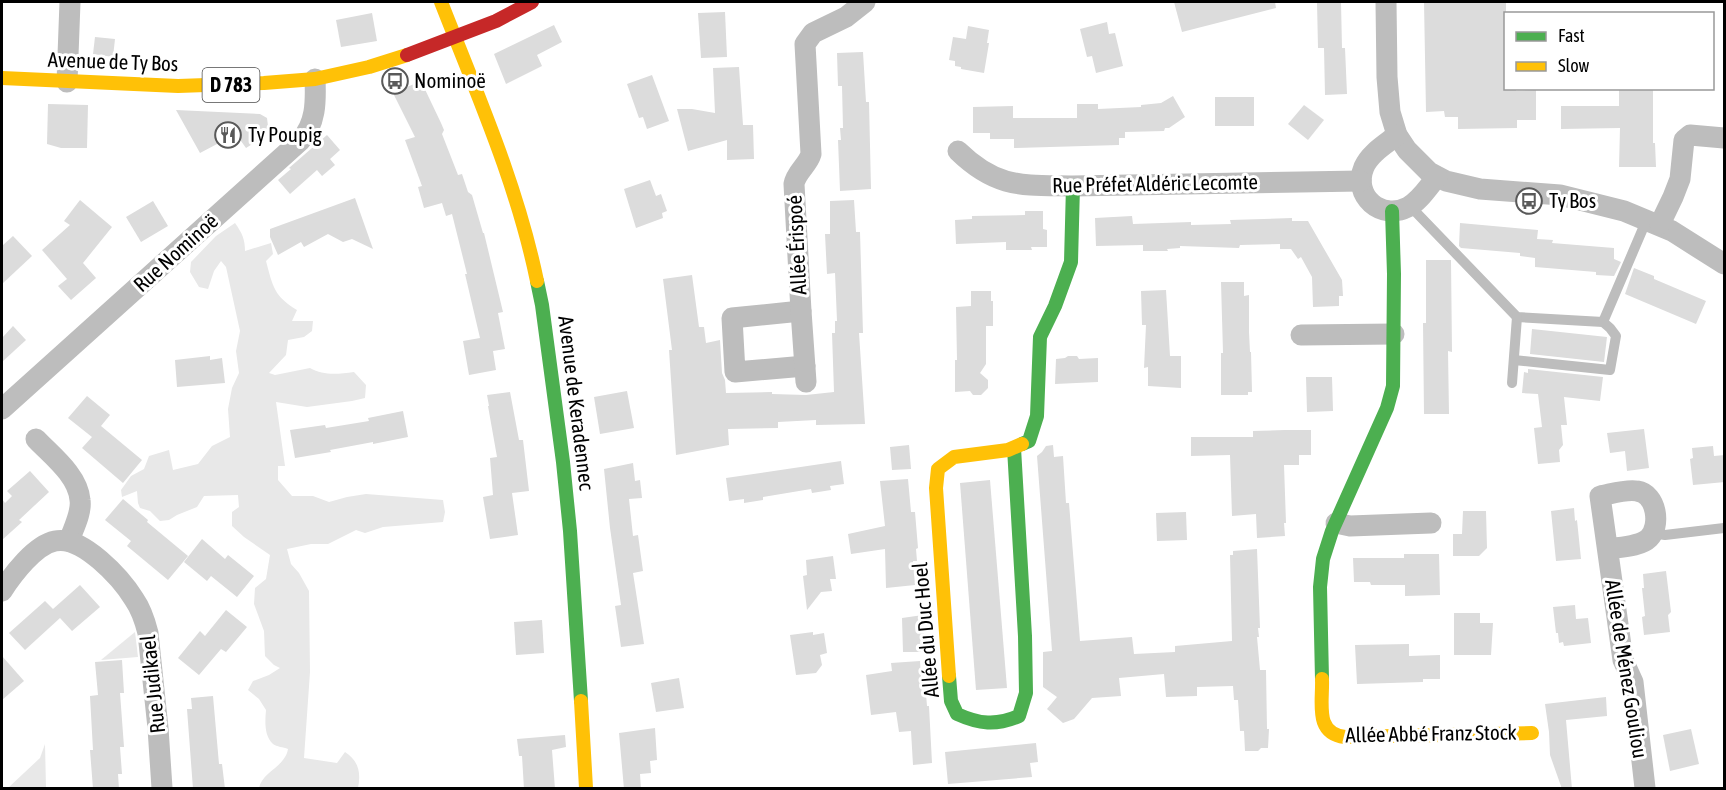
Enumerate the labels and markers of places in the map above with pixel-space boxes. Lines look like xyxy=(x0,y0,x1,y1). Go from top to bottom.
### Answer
bus stop icon: Nominoë xyxy=(380,66,410,96)
place label: Nominoë xyxy=(414,68,486,92)
restaurant icon: Ty Poupig xyxy=(213,120,243,150)
place label: Ty Poupig xyxy=(248,122,322,146)
bus stop icon: Ty Bos xyxy=(1514,186,1544,216)
place label: Ty Bos xyxy=(1549,188,1596,212)

